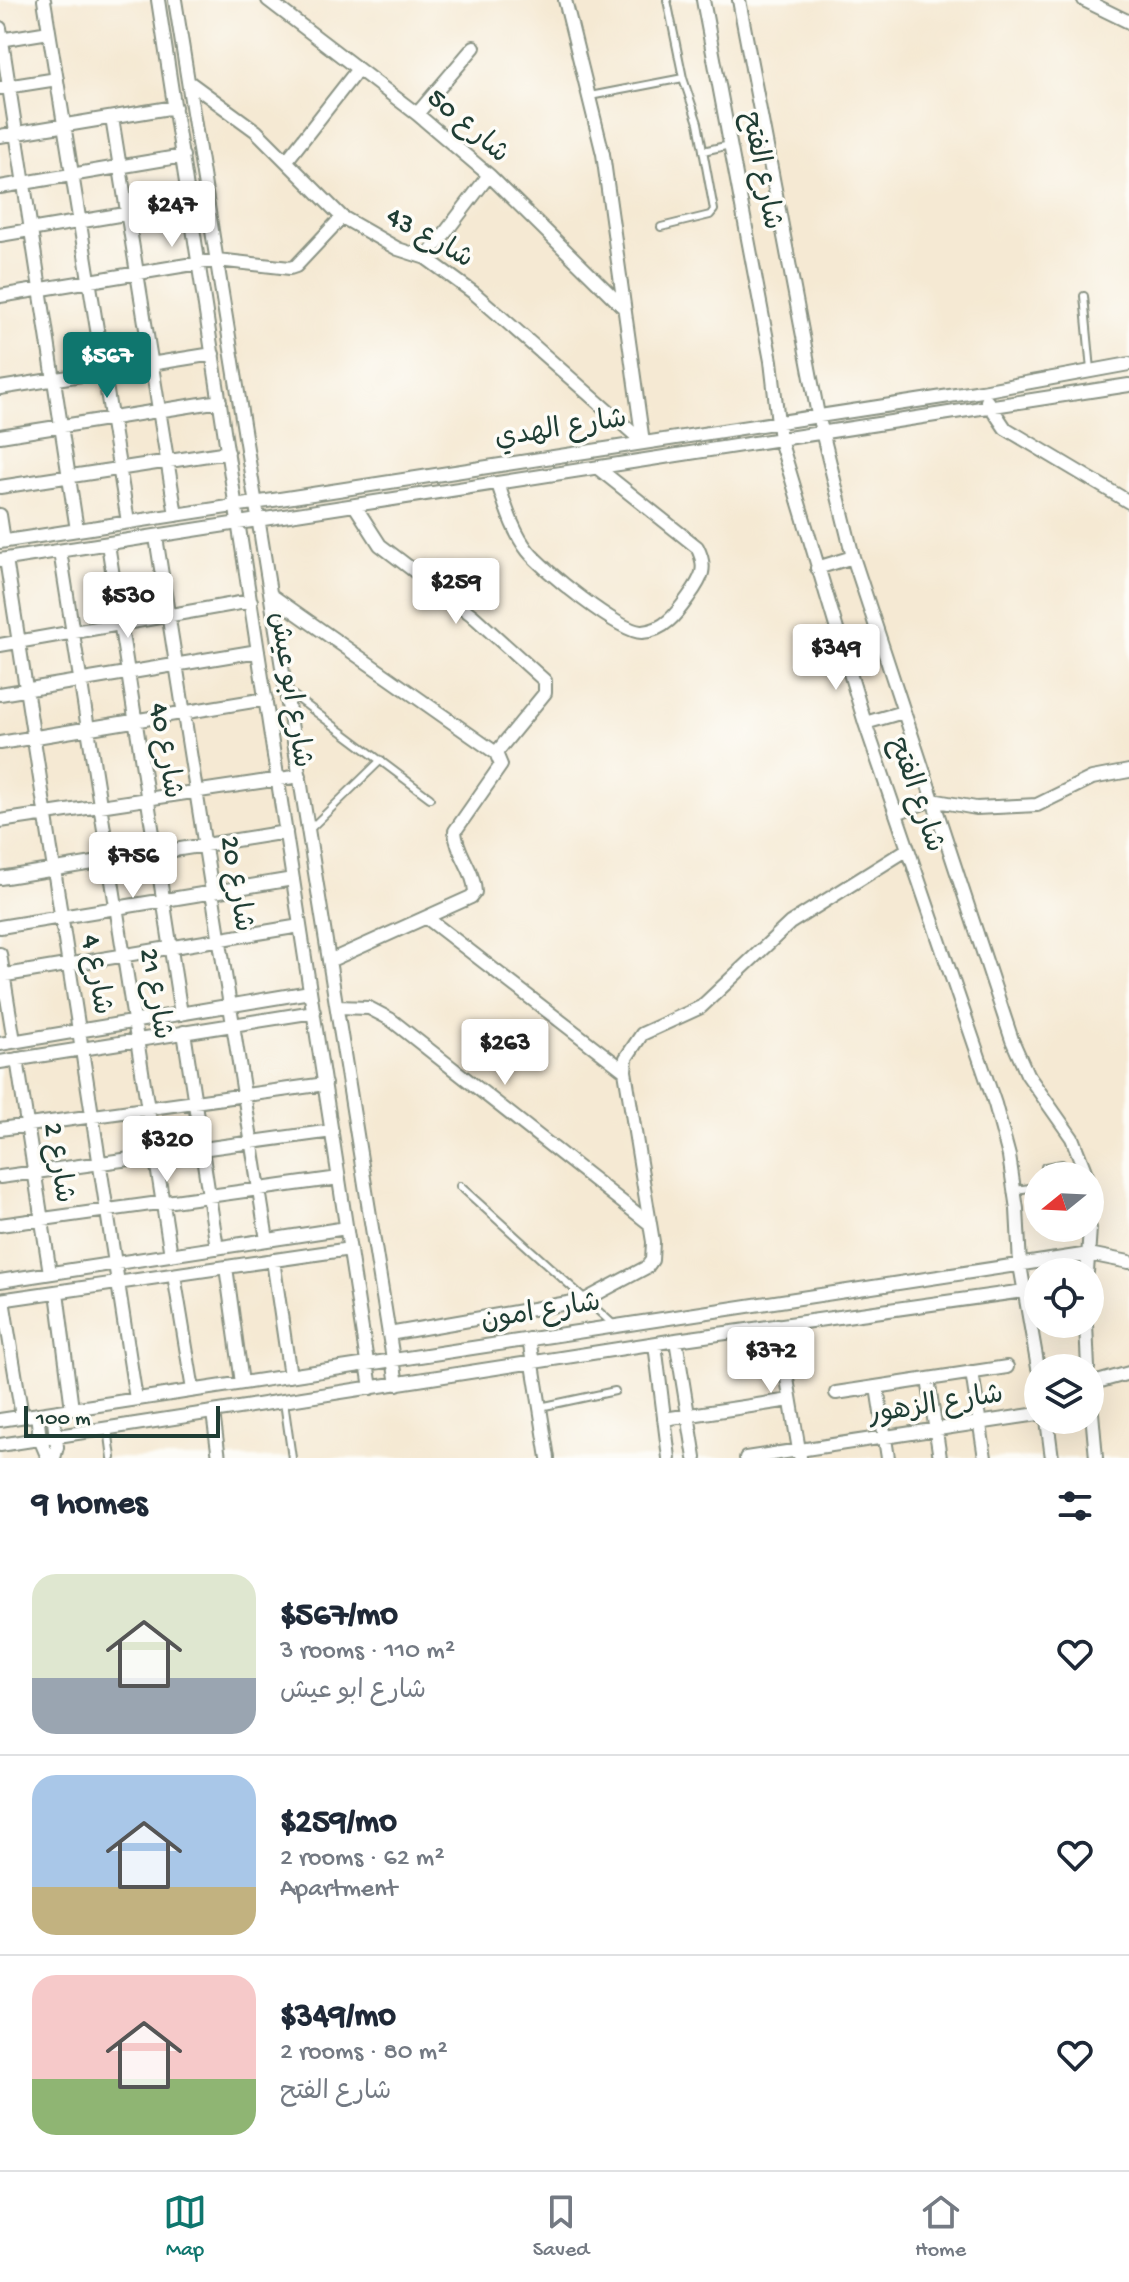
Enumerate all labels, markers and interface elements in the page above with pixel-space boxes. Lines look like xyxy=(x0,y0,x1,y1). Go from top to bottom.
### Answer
street label: شارع 50 xyxy=(419,82,515,172)
street label: شارع الفتح xyxy=(732,109,788,233)
pin: $247 xyxy=(125,181,219,249)
text: $247 xyxy=(147,191,197,222)
street label: شارع 43 xyxy=(380,201,478,277)
pin: $567 xyxy=(60,332,154,400)
text: $567 xyxy=(81,342,133,373)
street label: شارع الهدي xyxy=(492,403,630,457)
pin: $259 xyxy=(409,558,503,626)
text: $259 xyxy=(430,568,482,599)
pin: $530 xyxy=(81,572,175,640)
text: $530 xyxy=(101,582,155,613)
street label: شارع ابو عيش xyxy=(260,610,318,770)
pin: $349 xyxy=(789,624,883,692)
text: $349 xyxy=(811,634,861,665)
street label: شارع 40 xyxy=(140,701,188,801)
street label: شارع الفتح xyxy=(880,733,950,857)
pin: $756 xyxy=(86,832,180,900)
street label: شارع 20 xyxy=(211,834,259,934)
text: $756 xyxy=(107,842,159,873)
street label: شارع 4 xyxy=(72,933,118,1017)
street label: شارع 21 xyxy=(130,946,178,1042)
pin: $263 xyxy=(458,1019,552,1087)
text: $263 xyxy=(479,1029,531,1060)
pin: $320 xyxy=(120,1116,214,1184)
street label: شارع 2 xyxy=(34,1120,80,1206)
text: $320 xyxy=(141,1126,193,1157)
north arrow xyxy=(1024,1162,1104,1242)
map controls xyxy=(1024,1162,1104,1434)
button: locate xyxy=(1024,1258,1104,1338)
street label: شارع امون xyxy=(479,1287,603,1339)
pin: $372 xyxy=(724,1327,818,1395)
text: $372 xyxy=(745,1337,797,1368)
button: layers xyxy=(1024,1354,1104,1434)
street label: شارع الزهور xyxy=(865,1379,1006,1433)
scale bar xyxy=(24,1402,220,1438)
text: 100 m xyxy=(36,1407,91,1433)
icon: filters xyxy=(1053,1484,1097,1528)
text: 9 homes xyxy=(32,1486,147,1526)
text: $567/mo xyxy=(280,1597,398,1637)
icon: home xyxy=(96,1606,192,1702)
icon: heart xyxy=(1053,1632,1097,1676)
text: 3 rooms · 110 m² xyxy=(280,1637,455,1668)
text: شارع ابو عيش xyxy=(280,1677,426,1708)
text: $259/mo xyxy=(280,1804,397,1844)
icon: home xyxy=(96,1807,192,1903)
icon: heart xyxy=(1053,1833,1097,1877)
text: 2 rooms · 62 m² xyxy=(280,1844,444,1875)
text: Apartment xyxy=(280,1875,397,1906)
text: $349/mo xyxy=(280,1998,396,2038)
icon: home xyxy=(96,2007,192,2103)
icon: heart xyxy=(1053,2033,1097,2077)
text: 2 rooms · 80 m² xyxy=(280,2038,448,2069)
text: شارع الفتح xyxy=(280,2078,391,2109)
tab: Map xyxy=(163,2190,207,2264)
tab: Saved xyxy=(533,2190,589,2264)
tab: Home xyxy=(915,2190,966,2264)

